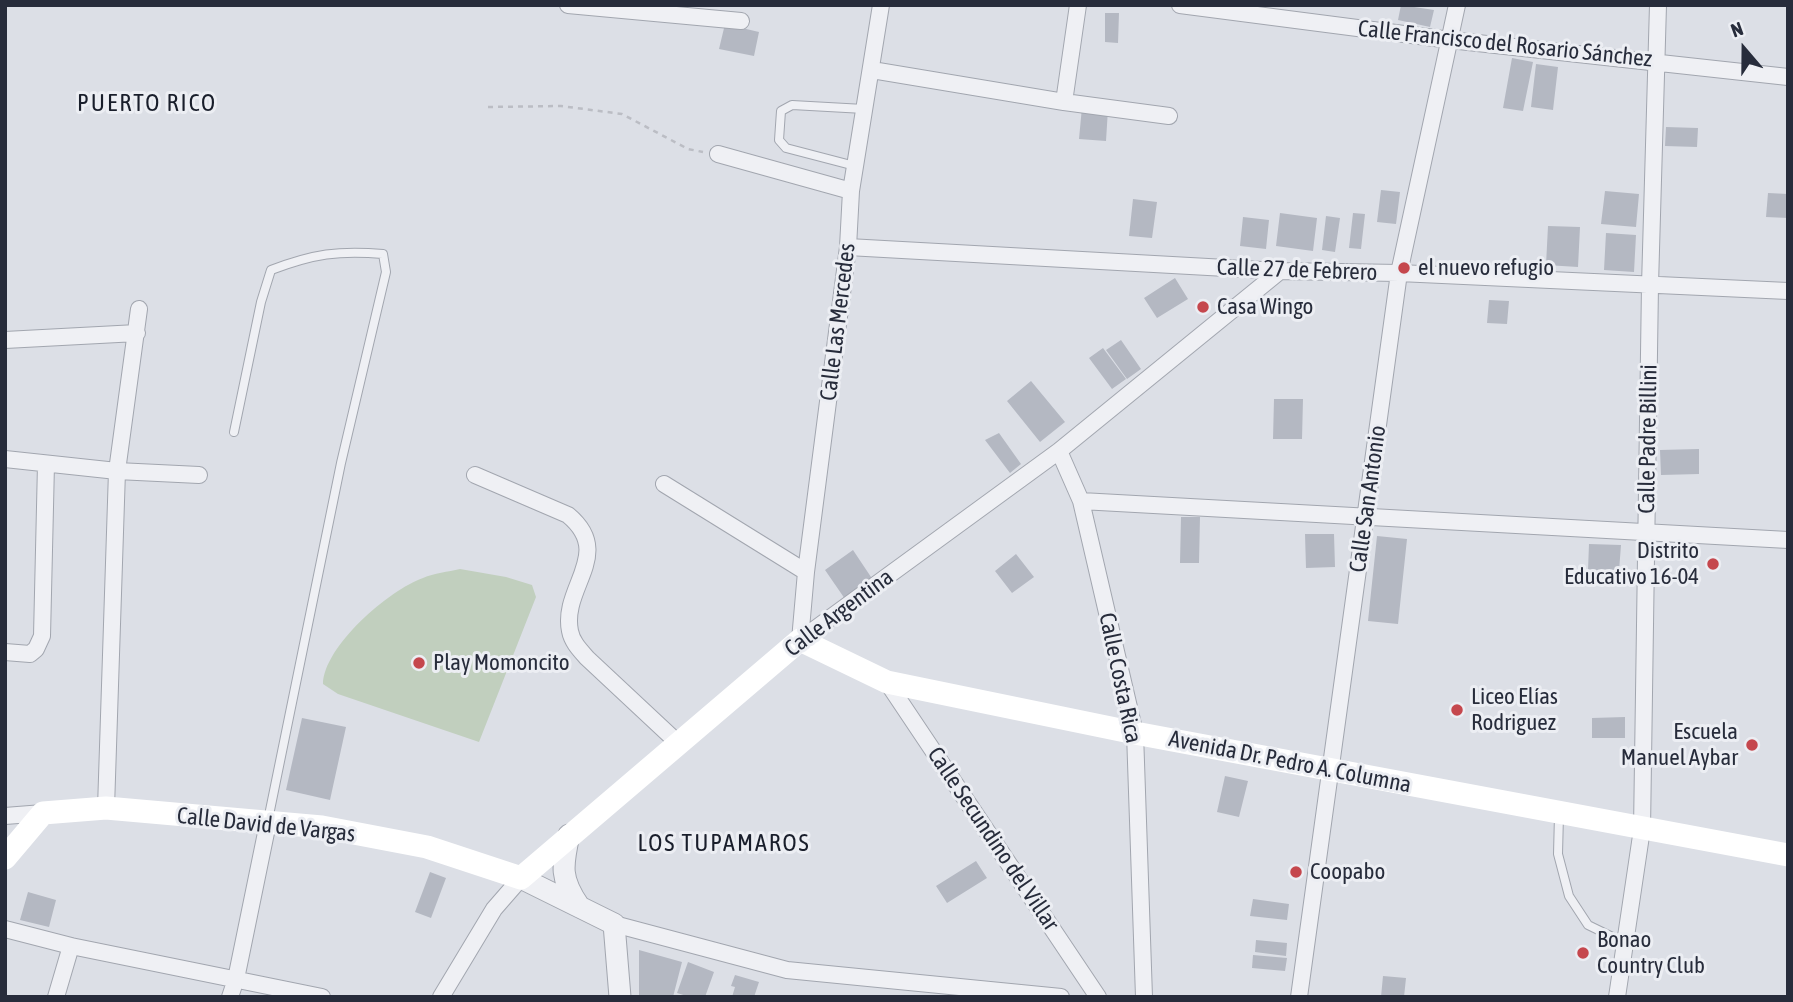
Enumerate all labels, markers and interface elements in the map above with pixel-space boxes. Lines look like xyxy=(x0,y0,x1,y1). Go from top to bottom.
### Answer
north arrow xyxy=(1709,14,1779,84)
street label: Calle Francisco del Rosario Sánchez xyxy=(1357,15,1653,73)
text: N xyxy=(1728,17,1746,42)
district label: PUERTO RICO xyxy=(78,89,216,117)
street label: Calle Las Mercedes xyxy=(815,242,861,402)
street label: Calle 27 de Febrero xyxy=(1216,253,1378,287)
place label: el nuevo refugio xyxy=(1418,254,1554,282)
marker: el nuevo refugio xyxy=(1396,260,1412,276)
place label: Casa Wingo xyxy=(1217,293,1313,321)
marker: Casa Wingo xyxy=(1195,299,1211,315)
street label: Calle Padre Billini xyxy=(1633,364,1663,514)
street label: Calle San Antonio xyxy=(1344,424,1392,574)
place label: Distrito Educativo 16-04 xyxy=(1564,537,1699,591)
marker: Distrito Educativo 16-04 xyxy=(1705,556,1721,572)
street label: Calle Argentina xyxy=(779,563,899,663)
street label: Calle Costa Rica xyxy=(1093,610,1147,746)
place label: Play Momoncito xyxy=(433,649,569,677)
marker: Play Momoncito xyxy=(411,655,427,671)
place label: Liceo Elías Rodriguez xyxy=(1471,683,1558,737)
marker: Liceo Elías Rodriguez xyxy=(1449,702,1465,718)
place label: Escuela Manuel Aybar xyxy=(1621,718,1738,772)
street label: Avenida Dr. Pedro A. Columna xyxy=(1166,725,1414,799)
marker: Escuela Manuel Aybar xyxy=(1744,737,1760,753)
street label: Calle Secundino del Villar xyxy=(921,742,1065,936)
street label: Calle David de Vargas xyxy=(175,802,357,848)
district label: LOS TUPAMAROS xyxy=(639,829,809,857)
place label: Coopabo xyxy=(1310,858,1385,886)
marker: Coopabo xyxy=(1288,864,1304,880)
place label: Bonao Country Club xyxy=(1597,926,1705,980)
marker: Bonao Country Club xyxy=(1575,945,1591,961)

